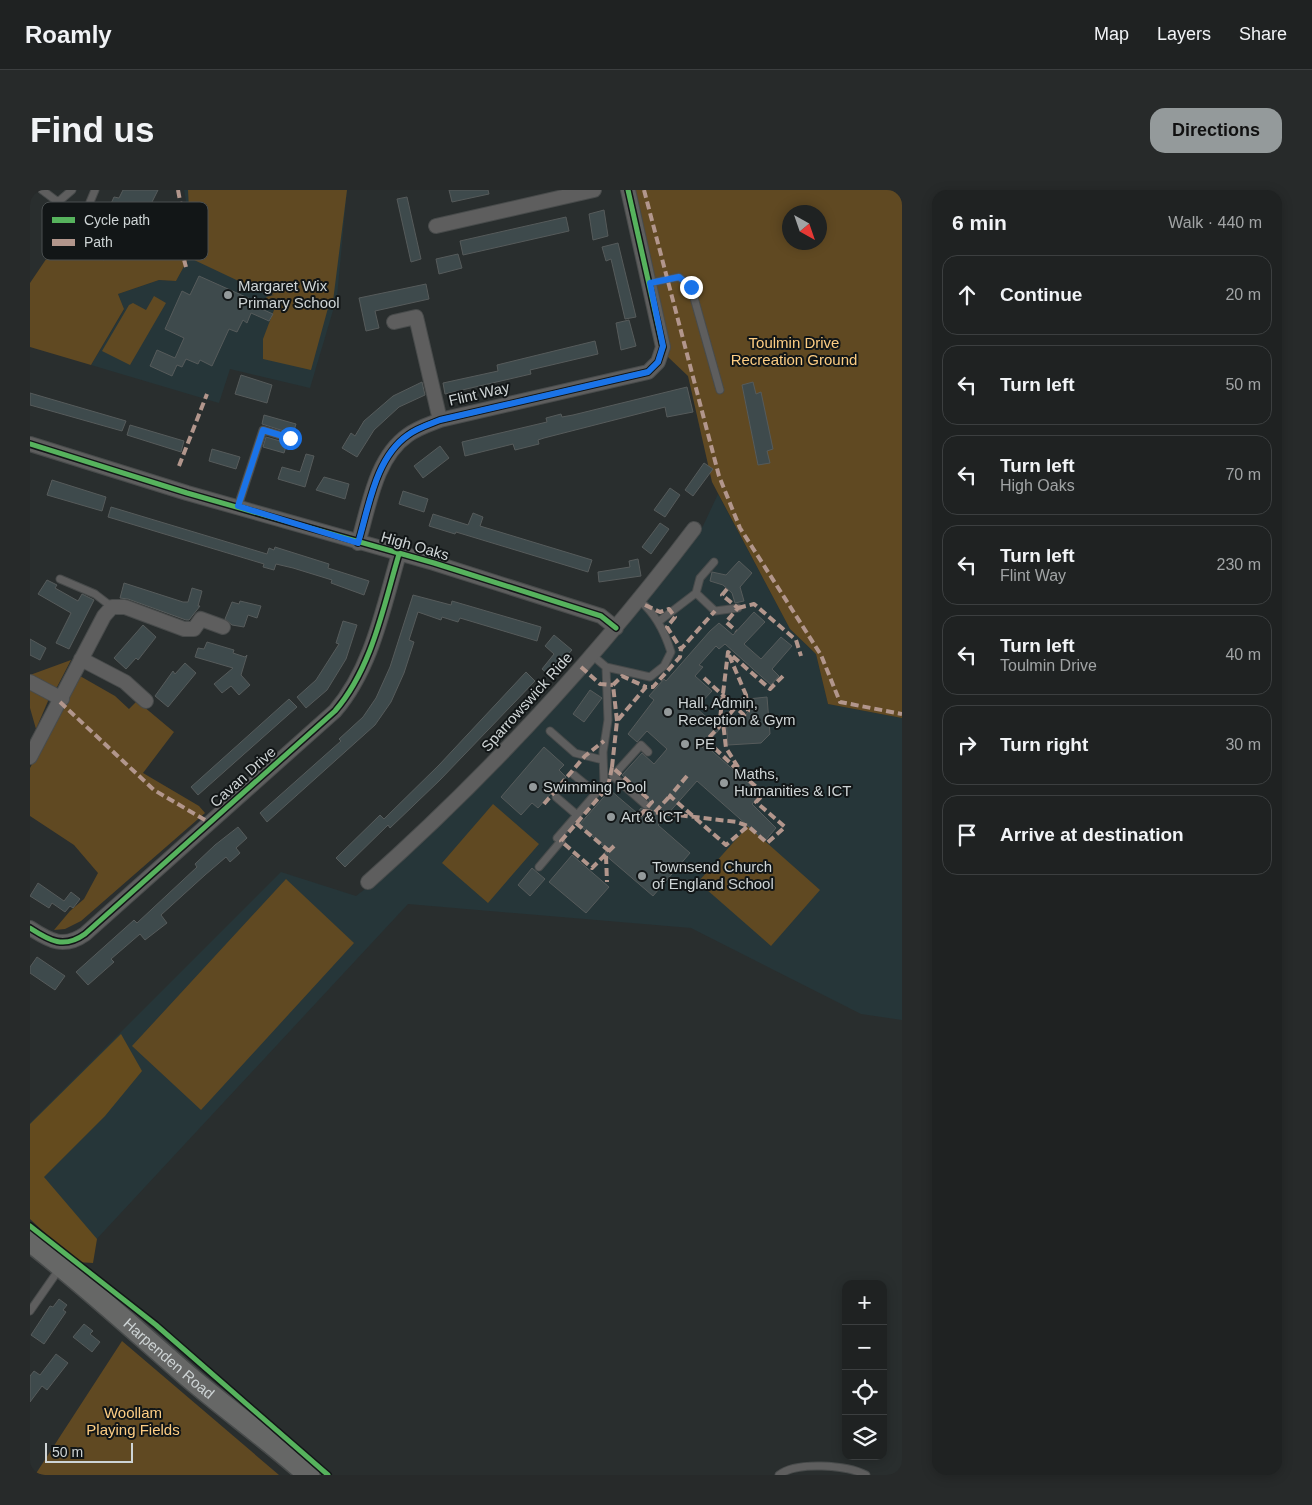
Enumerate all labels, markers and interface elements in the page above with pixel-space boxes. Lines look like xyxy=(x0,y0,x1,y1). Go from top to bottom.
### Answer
text: Roamly xyxy=(25,21,112,48)
text: Map xyxy=(1094,24,1129,44)
text: Layers xyxy=(1157,24,1211,44)
text: Share xyxy=(1239,24,1287,44)
button: Directions xyxy=(1150,108,1282,153)
text: Find us xyxy=(30,110,154,149)
legend xyxy=(42,202,208,260)
north arrow xyxy=(782,205,827,250)
text: 6 min xyxy=(952,211,1007,234)
text: Cycle path xyxy=(84,212,150,228)
text: Walk · 440 m xyxy=(1168,214,1262,231)
text: Path xyxy=(84,234,113,250)
route end xyxy=(680,276,703,299)
place label: Margaret Wix Primary School xyxy=(238,277,340,311)
icon: ahead xyxy=(953,281,981,309)
text: Continue xyxy=(1000,284,1082,305)
text: 20 m xyxy=(1225,286,1261,303)
marker: Margaret Wix Primary School xyxy=(222,289,234,301)
park label: Toulmin Drive Recreation Ground xyxy=(731,334,857,368)
icon: left xyxy=(953,371,981,399)
text: Turn left xyxy=(1000,374,1075,395)
text: 50 m xyxy=(1225,376,1261,393)
street label: Flint Way xyxy=(447,378,511,409)
route start xyxy=(279,427,302,450)
text: Turn left xyxy=(1000,455,1075,476)
icon: left xyxy=(953,461,981,489)
text: 70 m xyxy=(1225,466,1261,483)
text: High Oaks xyxy=(1000,477,1075,494)
street label: High Oaks xyxy=(379,528,451,563)
text: Turn left xyxy=(1000,545,1075,566)
icon: left xyxy=(953,551,981,579)
text: 230 m xyxy=(1217,556,1261,573)
text: Flint Way xyxy=(1000,567,1066,584)
text: Turn left xyxy=(1000,635,1075,656)
icon: left xyxy=(953,641,981,669)
text: 40 m xyxy=(1225,646,1261,663)
street label: Sparrowswick Ride xyxy=(478,649,576,755)
text: Toulmin Drive xyxy=(1000,657,1097,674)
place label: Hall, Admin, Reception & Gym xyxy=(678,694,796,728)
marker: Hall, Admin, Reception & Gym xyxy=(662,706,674,718)
icon: right xyxy=(953,731,981,759)
text: Turn right xyxy=(1000,734,1088,755)
place label: PE xyxy=(695,735,715,752)
text: 30 m xyxy=(1225,736,1261,753)
marker: PE xyxy=(679,738,691,750)
street label: Cavan Drive xyxy=(206,743,279,811)
place label: Maths, Humanities & ICT xyxy=(734,765,852,799)
marker: Maths, Humanities & ICT xyxy=(718,777,730,789)
place label: Swimming Pool xyxy=(543,778,646,795)
marker: Swimming Pool xyxy=(527,781,539,793)
place label: Art & ICT xyxy=(621,808,683,825)
marker: Art & ICT xyxy=(605,811,617,823)
icon: arrive xyxy=(953,821,981,849)
text: Arrive at destination xyxy=(1000,824,1184,845)
place label: Townsend Church of England School xyxy=(652,858,774,892)
marker: Townsend Church of England School xyxy=(636,870,648,882)
map controls xyxy=(842,1280,887,1460)
button: + xyxy=(842,1280,887,1325)
street label: Harpenden Road xyxy=(120,1314,218,1402)
button: − xyxy=(842,1325,887,1370)
button: locate xyxy=(842,1370,887,1415)
park label: Woollam Playing Fields xyxy=(86,1404,180,1438)
button: layers xyxy=(842,1415,887,1460)
scale bar xyxy=(45,1440,132,1463)
text: 50 m xyxy=(52,1444,83,1460)

